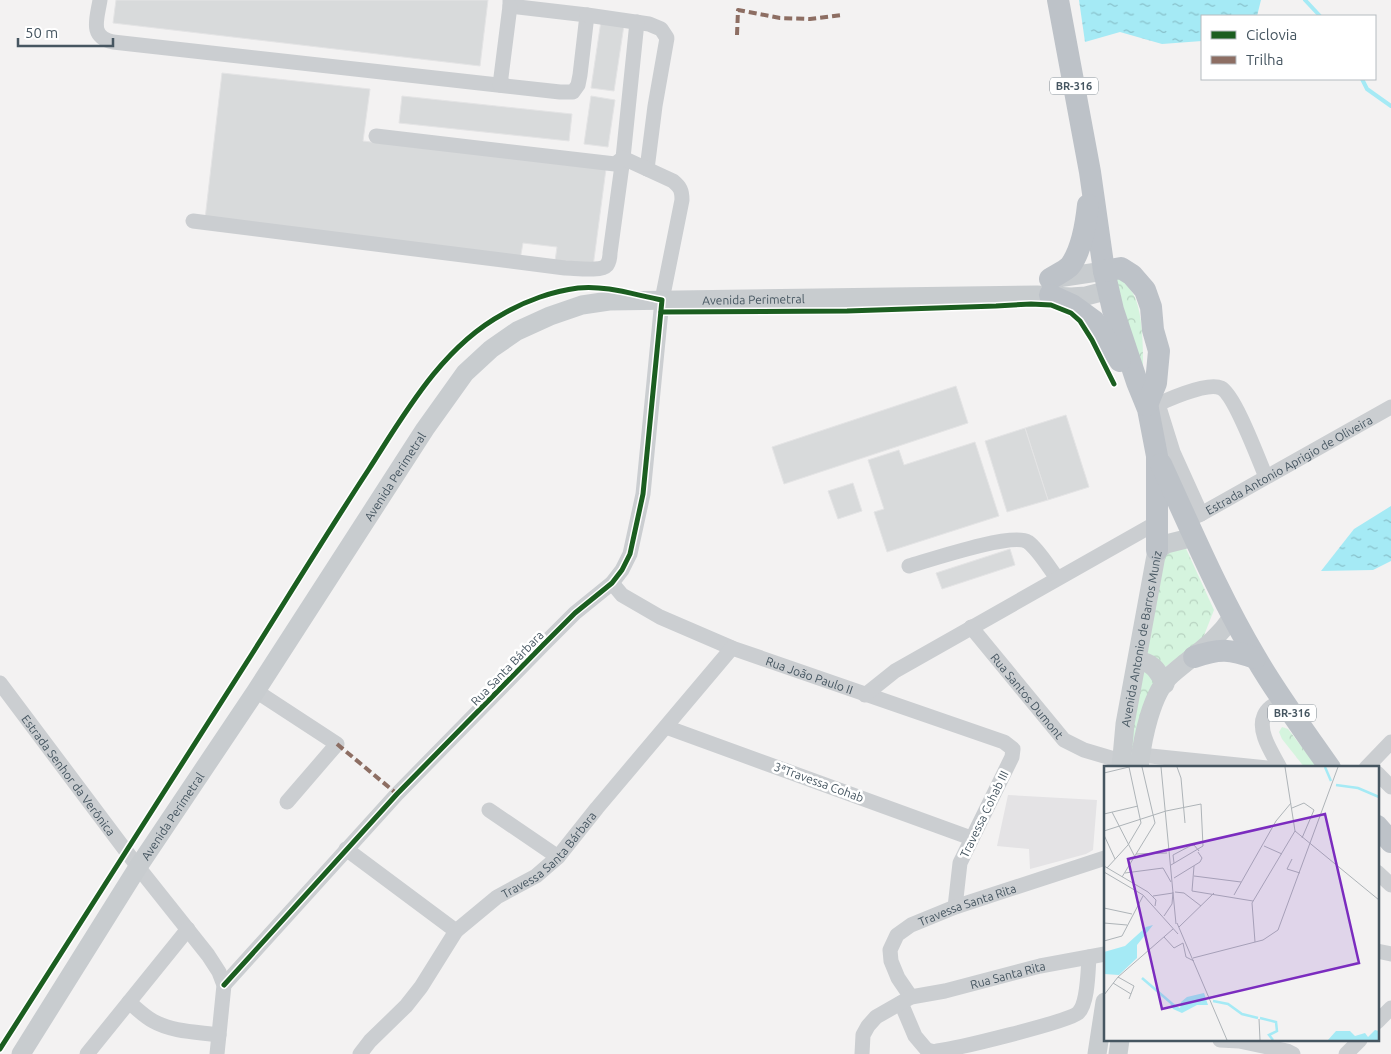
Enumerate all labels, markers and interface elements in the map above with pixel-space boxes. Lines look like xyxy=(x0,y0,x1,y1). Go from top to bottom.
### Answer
scale bar xyxy=(18,15,112,47)
legend xyxy=(1201,15,1376,80)
text: 50 m xyxy=(25,24,58,41)
text: Ciclovia xyxy=(1246,26,1297,43)
text: Trilha xyxy=(1246,51,1283,68)
road number: BR-316 xyxy=(1050,78,1098,94)
street label: Avenida Perimetral xyxy=(702,292,805,306)
street label: Estrada Antonio Aprigio de Oliveira xyxy=(1203,412,1374,517)
street label: Avenida Perimetral xyxy=(361,430,428,523)
street label: Avenida Antonio de Barros Muniz xyxy=(1118,549,1163,728)
street label: Rua Santa Bárbara xyxy=(468,628,546,708)
street label: Rua Santos Dumont xyxy=(989,650,1067,741)
street label: Rua João Paulo II xyxy=(764,654,855,696)
road number: BR-316 xyxy=(1268,704,1316,721)
street label: Estrada Senhor da Verônica xyxy=(20,712,118,838)
street label: 3ªTravessa Cohab xyxy=(772,760,866,804)
inset map xyxy=(1104,766,1378,1042)
street label: Travessa Cohab III xyxy=(957,768,1011,860)
street label: Avenida Perimetral xyxy=(138,770,206,862)
street label: Travessa Santa Bárbara xyxy=(499,809,598,900)
street label: Travessa Santa Rita xyxy=(916,881,1018,928)
street label: Rua Santa Rita xyxy=(969,959,1046,991)

